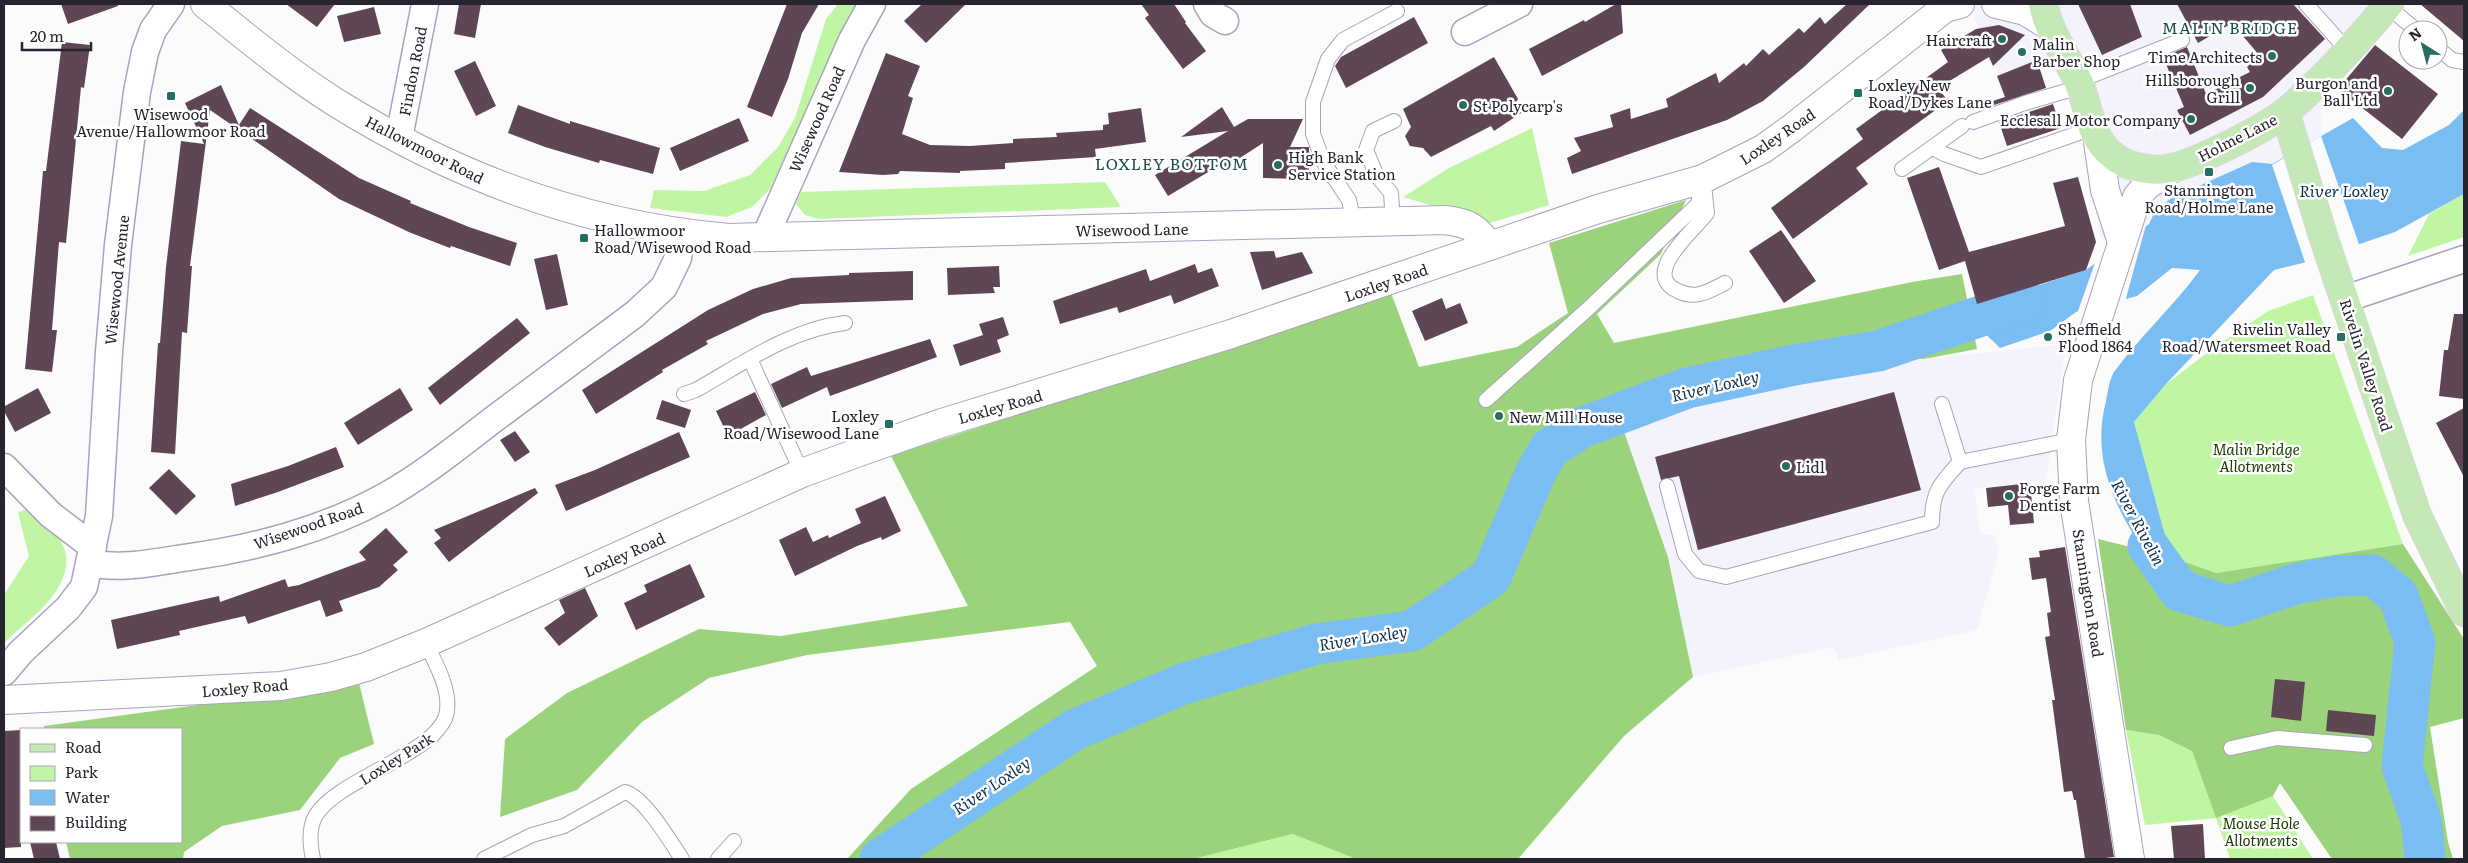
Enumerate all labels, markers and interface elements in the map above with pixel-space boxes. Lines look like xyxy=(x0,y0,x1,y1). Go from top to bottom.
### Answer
district label: MALIN BRIDGE xyxy=(2162,15,2298,39)
scale bar xyxy=(22,20,91,52)
north arrow xyxy=(2398,20,2448,70)
text: N xyxy=(2404,22,2426,45)
text: 20 m xyxy=(30,24,64,47)
street label: Findon Road xyxy=(392,24,432,118)
place label: Haircraft xyxy=(1926,28,1992,51)
place label: Malin Barber Shop xyxy=(2032,32,2120,72)
marker: Haircraft xyxy=(1996,33,2008,45)
place label: Time Architects xyxy=(2148,45,2262,68)
marker: Malin Barber Shop xyxy=(2016,46,2028,58)
marker: Time Architects xyxy=(2266,50,2278,62)
street label: Wisewood Road xyxy=(782,62,850,176)
place label: Hillsborough Grill xyxy=(2145,68,2240,108)
place label: Burgon and Ball Ltd xyxy=(2295,71,2378,111)
place label: Loxley New Road/Dykes Lane xyxy=(1868,73,1992,113)
marker: Hillsborough Grill xyxy=(2244,82,2256,94)
marker: Burgon and Ball Ltd xyxy=(2382,85,2394,97)
marker: Loxley New Road/Dykes Lane xyxy=(1852,87,1864,99)
marker: Wisewood Avenue/Hallowmoor Road xyxy=(165,90,177,102)
place label: St Polycarp's xyxy=(1473,94,1563,117)
marker: St Polycarp's xyxy=(1457,99,1469,111)
place label: Wisewood Avenue/Hallowmoor Road xyxy=(76,102,266,142)
street label: Loxley Road xyxy=(1734,102,1820,170)
street label: Holme Lane xyxy=(2193,107,2281,167)
place label: Ecclesall Motor Company xyxy=(2000,108,2181,131)
street label: Hallowmoor Road xyxy=(362,109,488,189)
marker: Ecclesall Motor Company xyxy=(2185,113,2197,125)
place label: High Bank Service Station xyxy=(1288,145,1396,185)
district label: LOXLEY BOTTOM xyxy=(1095,151,1249,175)
marker: High Bank Service Station xyxy=(1272,159,1284,171)
marker: Stannington Road/Holme Lane xyxy=(2203,166,2215,178)
place label: Stannington Road/Holme Lane xyxy=(2144,178,2274,218)
water label: River Loxley xyxy=(2299,178,2389,202)
street label: Wisewood Avenue xyxy=(98,214,134,346)
street label: Wisewood Lane xyxy=(1075,217,1189,241)
place label: Hallowmoor Road/Wisewood Road xyxy=(594,218,751,258)
marker: Hallowmoor Road/Wisewood Road xyxy=(578,232,590,244)
street label: Loxley Road xyxy=(1341,257,1431,307)
street label: Rivelin Valley Road xyxy=(2335,296,2399,434)
place label: Sheffield Flood 1864 xyxy=(2058,317,2132,357)
place label: Rivelin Valley Road/Watersmeet Road xyxy=(2162,317,2331,357)
marker: Sheffield Flood 1864 xyxy=(2042,331,2054,343)
marker: Rivelin Valley Road/Watersmeet Road xyxy=(2335,331,2347,343)
water label: River Loxley xyxy=(1669,363,1761,407)
street label: Loxley Road xyxy=(955,383,1045,429)
place label: Loxley Road/Wisewood Lane xyxy=(723,404,879,444)
place label: New Mill House xyxy=(1509,405,1623,428)
marker: New Mill House xyxy=(1493,410,1505,422)
marker: Loxley Road/Wisewood Lane xyxy=(883,418,895,430)
park label: Malin Bridge Allotments xyxy=(2212,437,2300,477)
place label: Lidl xyxy=(1796,455,1825,478)
marker: Lidl xyxy=(1780,460,1792,472)
water label: River Rivelin xyxy=(2106,475,2172,570)
place label: Forge Farm Dentist xyxy=(2019,476,2101,516)
marker: Forge Farm Dentist xyxy=(2003,490,2015,502)
street label: Wisewood Road xyxy=(250,496,366,554)
street label: Loxley Road xyxy=(580,526,668,582)
street label: Stannington Road xyxy=(2068,527,2110,659)
water label: River Loxley xyxy=(1317,618,1409,656)
street label: Loxley Road xyxy=(201,672,289,702)
street label: Loxley Park xyxy=(354,726,438,790)
legend xyxy=(20,728,182,843)
text: Road xyxy=(65,735,101,758)
water label: River Loxley xyxy=(947,750,1035,820)
text: Park xyxy=(65,760,99,783)
text: Water xyxy=(65,785,110,808)
text: Building xyxy=(65,810,127,833)
park label: Mouse Hole Allotments xyxy=(2222,811,2300,851)

